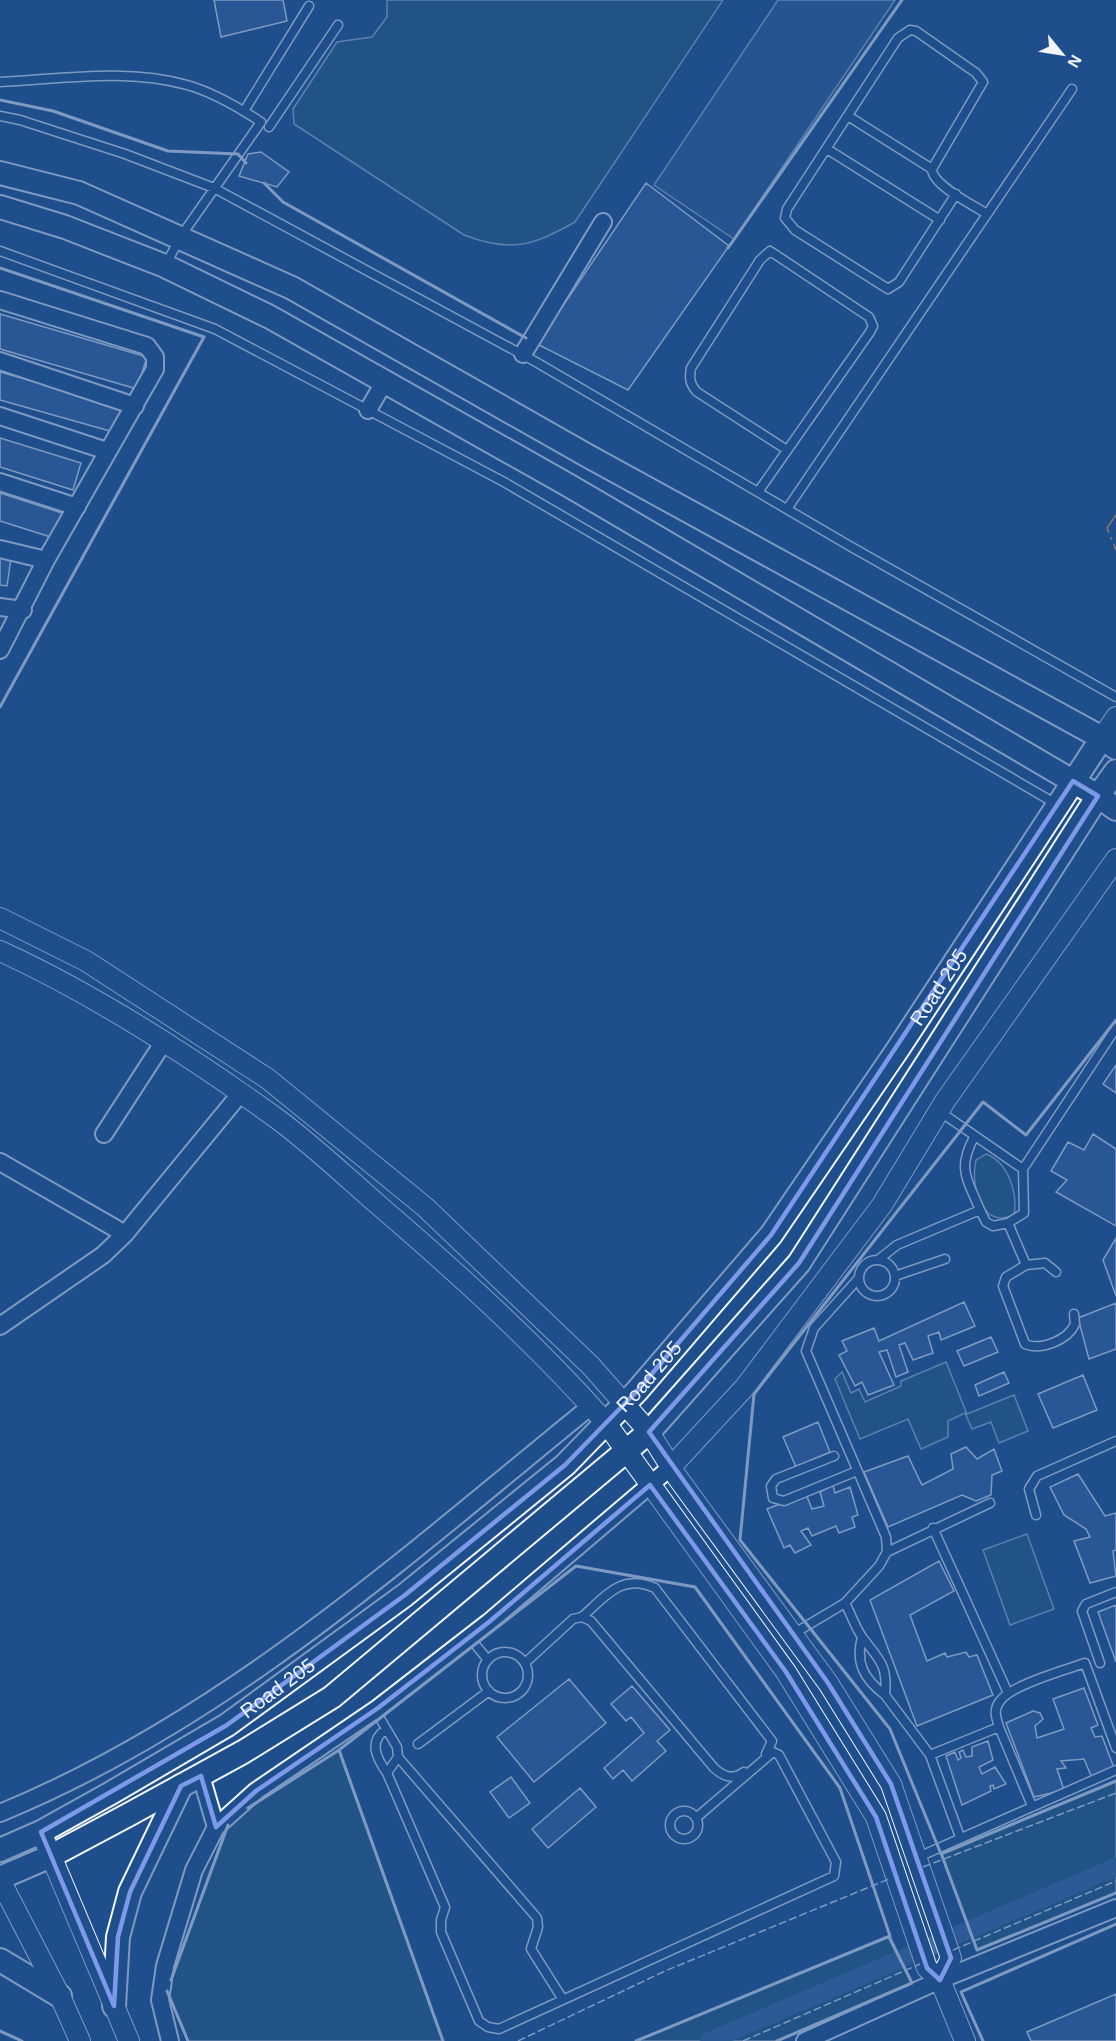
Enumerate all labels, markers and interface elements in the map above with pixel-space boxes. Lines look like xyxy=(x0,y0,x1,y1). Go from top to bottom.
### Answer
north arrow xyxy=(1032,24,1092,84)
text: N xyxy=(1064,52,1085,71)
street label: Road 205 xyxy=(906,945,972,1029)
street label: Road 205 xyxy=(612,1337,686,1416)
street label: Road 205 xyxy=(236,1654,319,1723)

